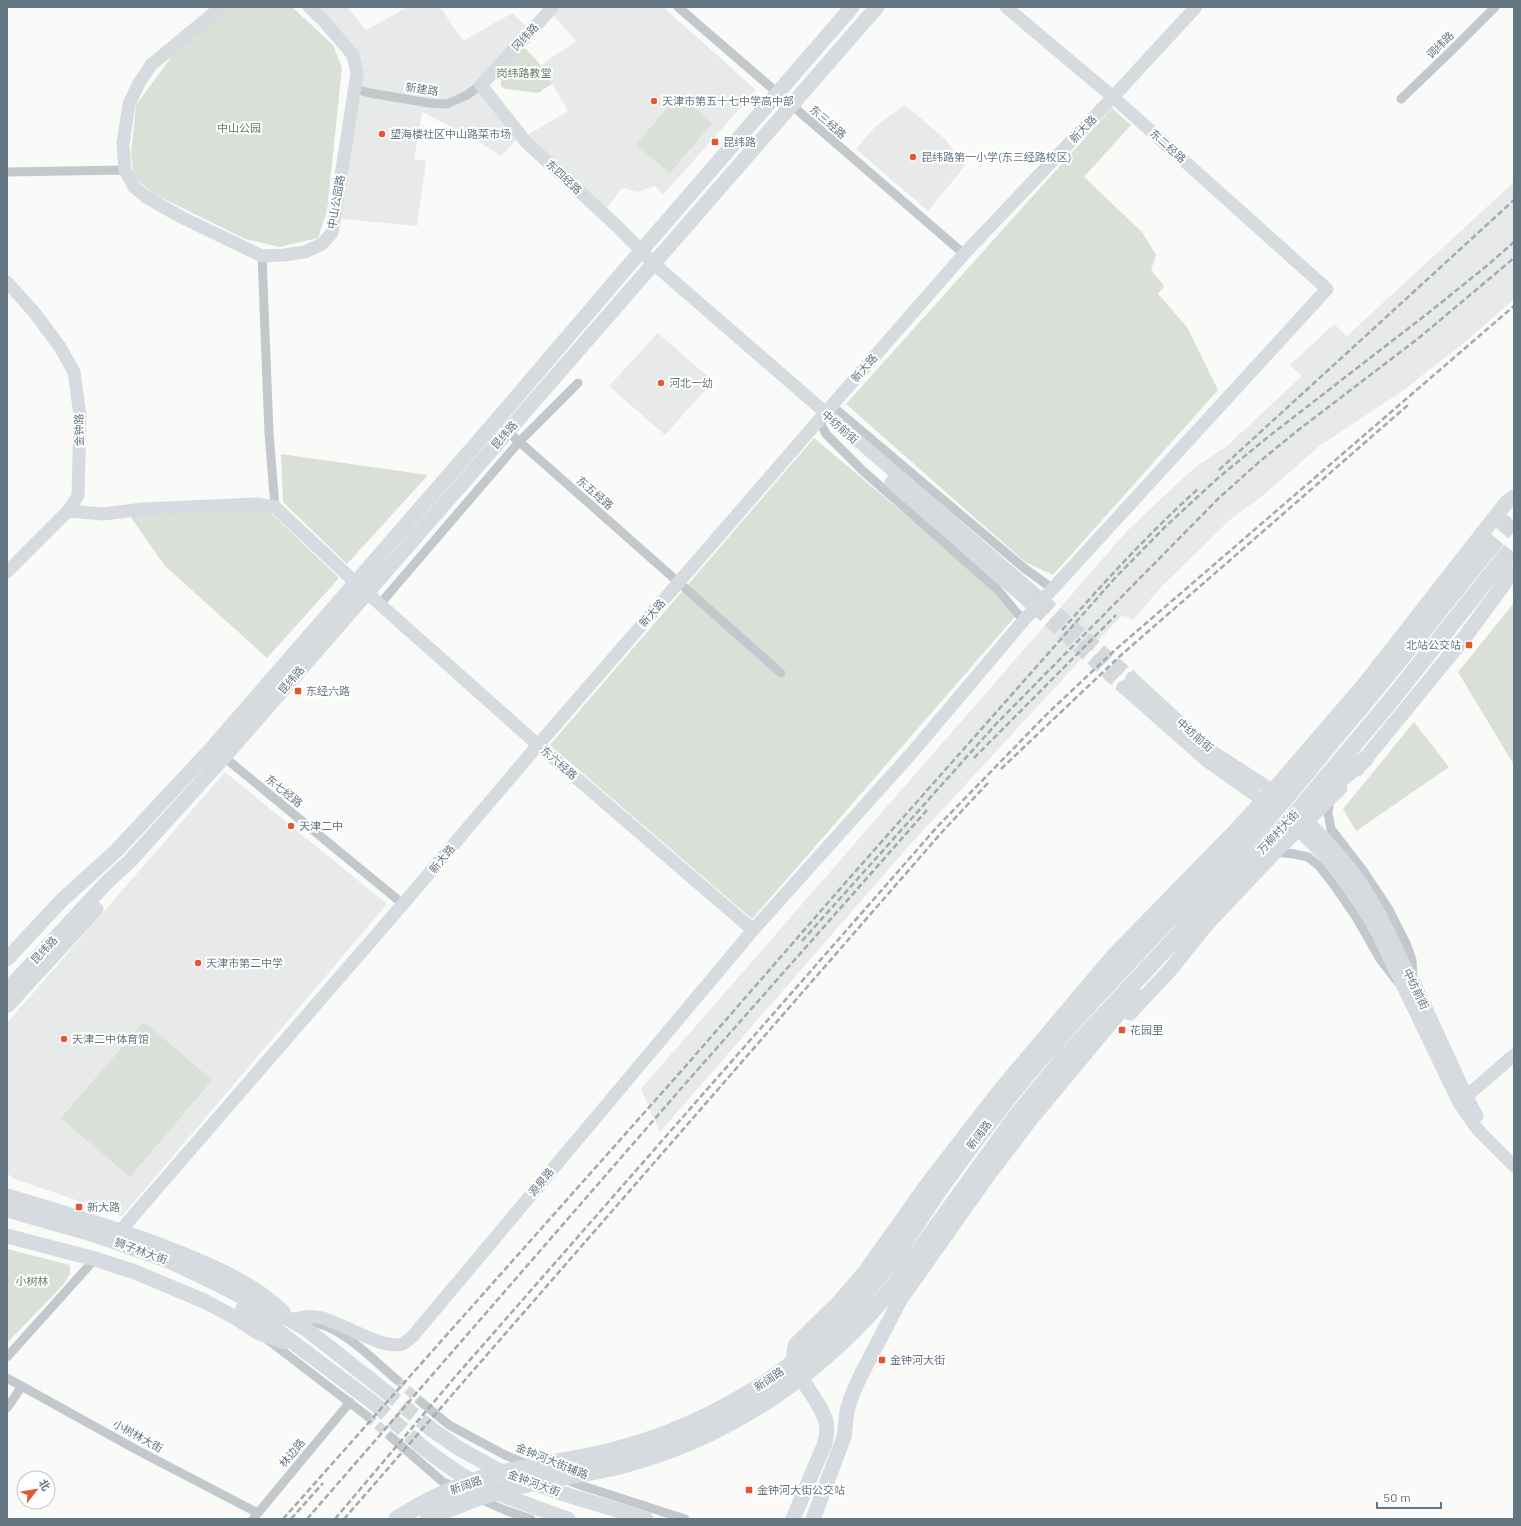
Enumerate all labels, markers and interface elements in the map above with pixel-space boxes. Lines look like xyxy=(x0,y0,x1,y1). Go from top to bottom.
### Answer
street label: 冈纬路 xyxy=(509,20,541,54)
street label: 调纬路 xyxy=(1423,29,1457,61)
park label: 岗纬路教堂 xyxy=(497,66,552,80)
street label: 新建路 xyxy=(405,80,439,98)
place label: 天津市第五十七中学高中部 xyxy=(662,94,794,108)
marker: 天津市第五十七中学高中部 xyxy=(649,96,659,106)
street label: 东三经路 xyxy=(807,102,849,142)
street label: 新大路 xyxy=(1067,112,1099,146)
park label: 中山公园 xyxy=(217,121,261,135)
street label: 东二经路 xyxy=(1147,126,1189,166)
place label: 望海楼社区中山路菜市场 xyxy=(390,127,511,141)
marker: 望海楼社区中山路菜市场 xyxy=(377,129,387,139)
place label: 昆纬路 xyxy=(723,135,756,149)
marker: 昆纬路 xyxy=(710,137,720,147)
place label: 昆纬路第一小学(东三经路校区) xyxy=(921,150,1071,164)
marker: 昆纬路第一小学(东三经路校区) xyxy=(908,152,918,162)
street label: 东四经路 xyxy=(543,157,585,197)
street label: 中山公园路 xyxy=(324,174,348,230)
street label: 新大路 xyxy=(848,351,880,385)
place label: 河北一幼 xyxy=(669,376,713,390)
marker: 河北一幼 xyxy=(656,378,666,388)
street label: 中纺前街 xyxy=(819,407,861,447)
street label: 金钟路 xyxy=(72,413,86,447)
street label: 昆纬路 xyxy=(488,418,520,452)
street label: 东五经路 xyxy=(574,473,616,513)
street label: 新大路 xyxy=(636,596,668,630)
place label: 北站公交站 xyxy=(1406,638,1461,652)
marker: 北站公交站 xyxy=(1464,640,1474,650)
street label: 昆纬路 xyxy=(275,663,307,697)
place label: 东经六路 xyxy=(306,684,350,698)
marker: 东经六路 xyxy=(293,686,303,696)
street label: 中纺前街 xyxy=(1174,715,1216,755)
street label: 东六经路 xyxy=(538,743,580,783)
street label: 东七经路 xyxy=(262,772,306,810)
street label: 万柳村大街 xyxy=(1254,807,1302,857)
place label: 天津二中 xyxy=(299,819,343,833)
marker: 天津二中 xyxy=(286,821,296,831)
street label: 新大路 xyxy=(426,842,458,876)
street label: 昆纬路 xyxy=(28,933,60,967)
place label: 天津市第二中学 xyxy=(206,956,283,970)
marker: 天津市第二中学 xyxy=(193,958,203,968)
street label: 中纺前街 xyxy=(1400,966,1432,1012)
place label: 花园里 xyxy=(1130,1023,1163,1037)
marker: 花园里 xyxy=(1117,1025,1127,1035)
place label: 天津二中体育馆 xyxy=(72,1032,149,1046)
marker: 天津二中体育馆 xyxy=(59,1034,69,1044)
street label: 新阔路 xyxy=(963,1118,995,1152)
street label: 源泉路 xyxy=(525,1165,557,1199)
place label: 新大路 xyxy=(87,1200,120,1214)
marker: 新大路 xyxy=(74,1202,84,1212)
street label: 狮子林大街 xyxy=(113,1235,169,1267)
park label: 小树林 xyxy=(16,1274,49,1288)
place label: 金钟河大街 xyxy=(890,1353,945,1367)
marker: 金钟河大街 xyxy=(877,1355,887,1365)
street label: 新阔路 xyxy=(751,1364,787,1394)
street label: 小树林大街 xyxy=(111,1417,165,1455)
street label: 林边路 xyxy=(276,1436,308,1470)
street label: 金钟河大街辅路 xyxy=(514,1440,590,1482)
street label: 金钟河大街 xyxy=(506,1467,562,1499)
north arrow xyxy=(16,1470,56,1510)
street label: 新阔路 xyxy=(448,1473,484,1497)
text: 北 xyxy=(36,1477,53,1493)
place label: 金钟河大街公交站 xyxy=(757,1483,845,1497)
scale bar xyxy=(1377,1484,1441,1510)
marker: 金钟河大街公交站 xyxy=(744,1485,754,1495)
text: 50 m xyxy=(1383,1490,1411,1505)

